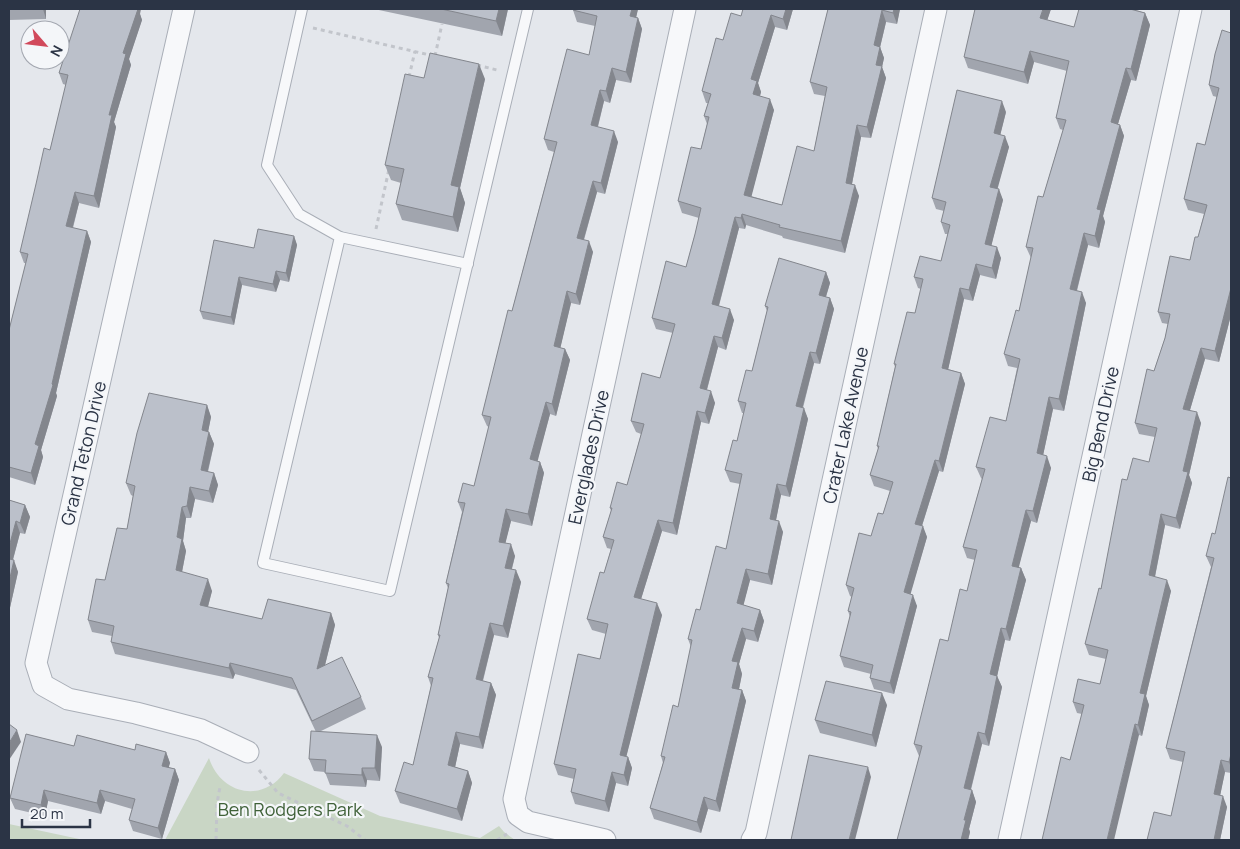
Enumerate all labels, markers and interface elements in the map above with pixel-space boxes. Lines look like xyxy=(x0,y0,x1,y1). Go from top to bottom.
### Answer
north arrow xyxy=(20,20,70,70)
text: N xyxy=(46,42,68,60)
street label: Crater Lake Avenue xyxy=(817,344,873,506)
street label: Big Bend Drive xyxy=(1076,364,1124,484)
street label: Grand Teton Drive xyxy=(55,378,111,528)
street label: Everglades Drive xyxy=(562,388,614,526)
scale bar xyxy=(22,796,90,828)
park label: Ben Rodgers Park xyxy=(218,797,363,821)
text: 20 m xyxy=(30,803,63,824)

